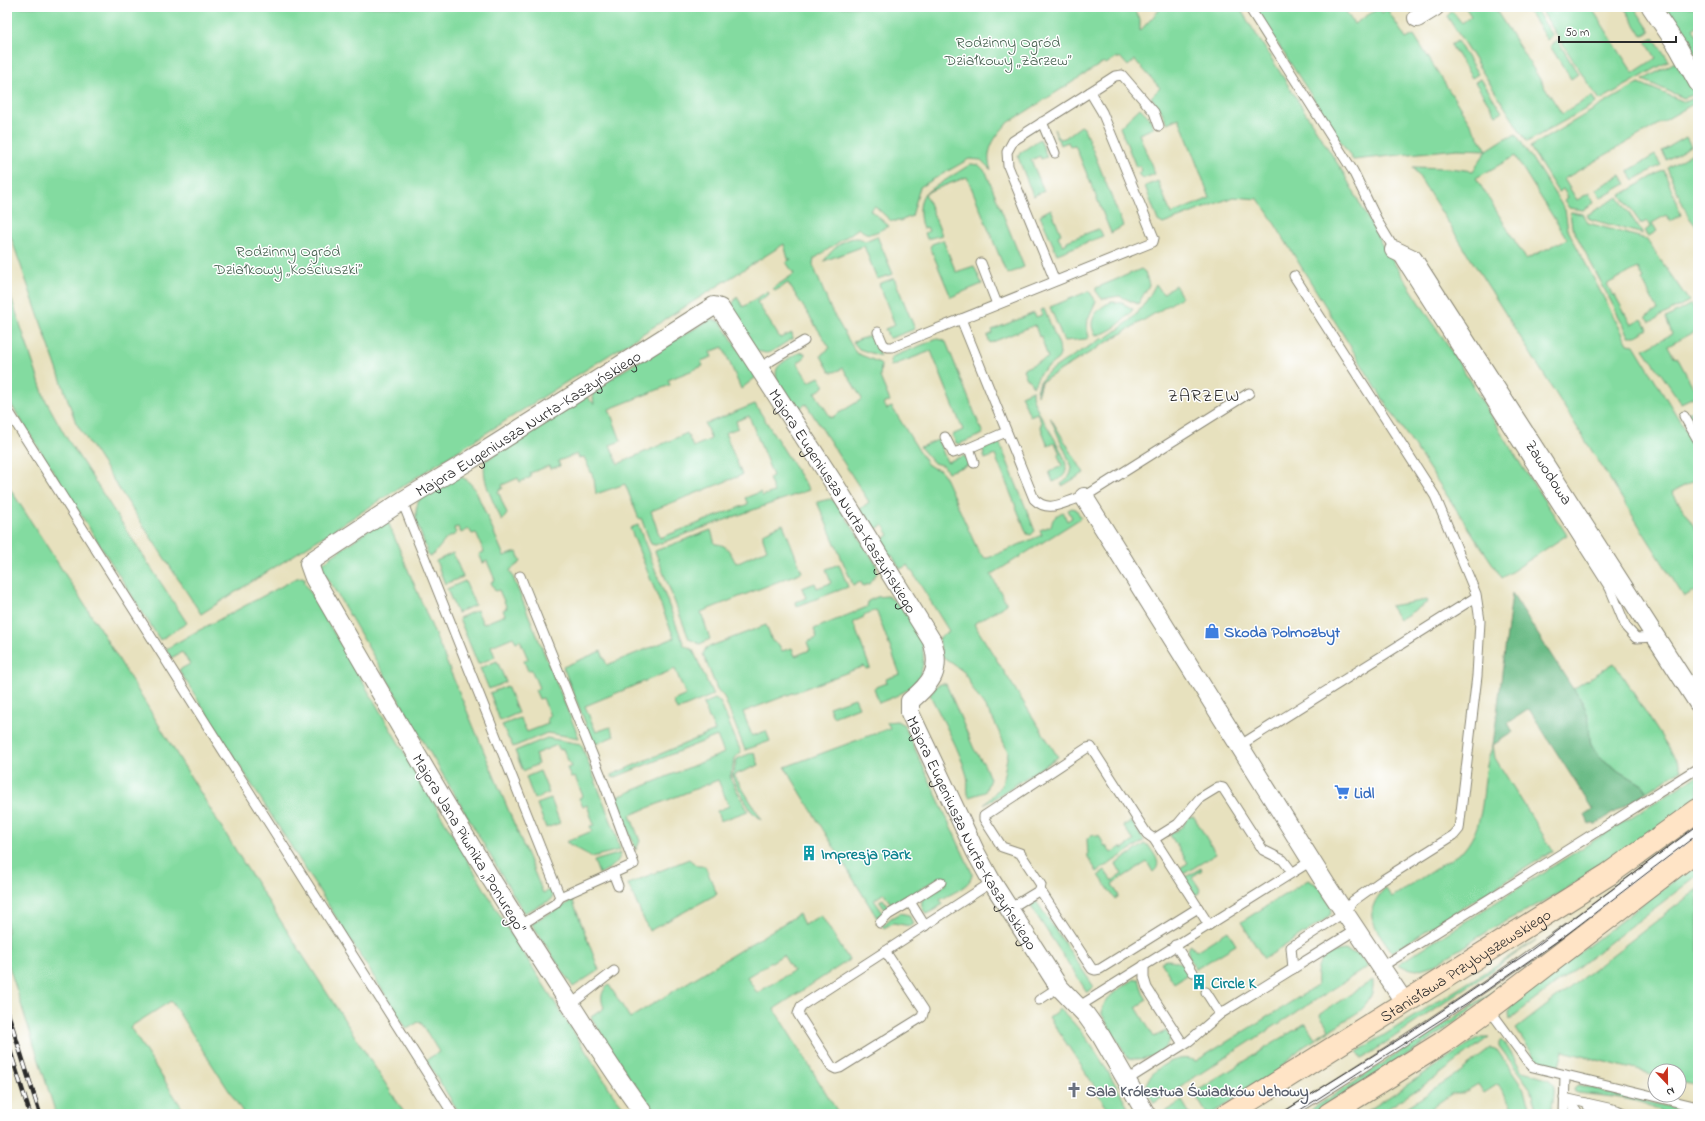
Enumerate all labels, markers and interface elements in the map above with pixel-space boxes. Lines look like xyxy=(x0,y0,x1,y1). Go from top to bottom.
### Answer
scale bar xyxy=(1559,18,1676,44)
text: 50 m xyxy=(1565,24,1589,42)
park label: Rodzinny Ogród Działkowy „Zarzew” xyxy=(944,31,1072,73)
park label: Rodzinny Ogród Działkowy „Kościuszki” xyxy=(213,240,362,282)
street label: Majora Eugeniusza Nurta-Kaszyńskiego xyxy=(411,345,646,504)
district label: ZARZEW xyxy=(1168,384,1240,410)
street label: Majora Eugeniusza Nurta-Kaszyńskiego xyxy=(762,385,922,619)
street label: Zawodowa xyxy=(1518,436,1578,510)
place label: Skoda Polmozbyt xyxy=(1224,621,1341,646)
shop icon: Skoda Polmozbyt xyxy=(1203,622,1221,640)
street label: Majora Eugeniusza Nurta-Kaszyńskiego xyxy=(899,713,1042,955)
street label: Majora Jana Piwnika „Ponurego” xyxy=(405,750,532,938)
place label: Lidl xyxy=(1354,782,1375,806)
supermarket icon: Lidl xyxy=(1333,783,1351,801)
place label: Impresja Park xyxy=(821,843,912,867)
building icon: Impresja Park xyxy=(800,844,818,862)
street label: Stanisława Przybyszewskiego xyxy=(1376,903,1556,1029)
place label: Circle K xyxy=(1211,972,1258,996)
building icon: Circle K xyxy=(1190,973,1208,991)
north arrow xyxy=(1647,1063,1687,1103)
place label: Sala Królestwa Świadków Jehowy xyxy=(1086,1080,1309,1105)
church icon: Sala Królestwa Świadków Jehowy xyxy=(1065,1081,1083,1099)
text: N xyxy=(1664,1083,1677,1100)

